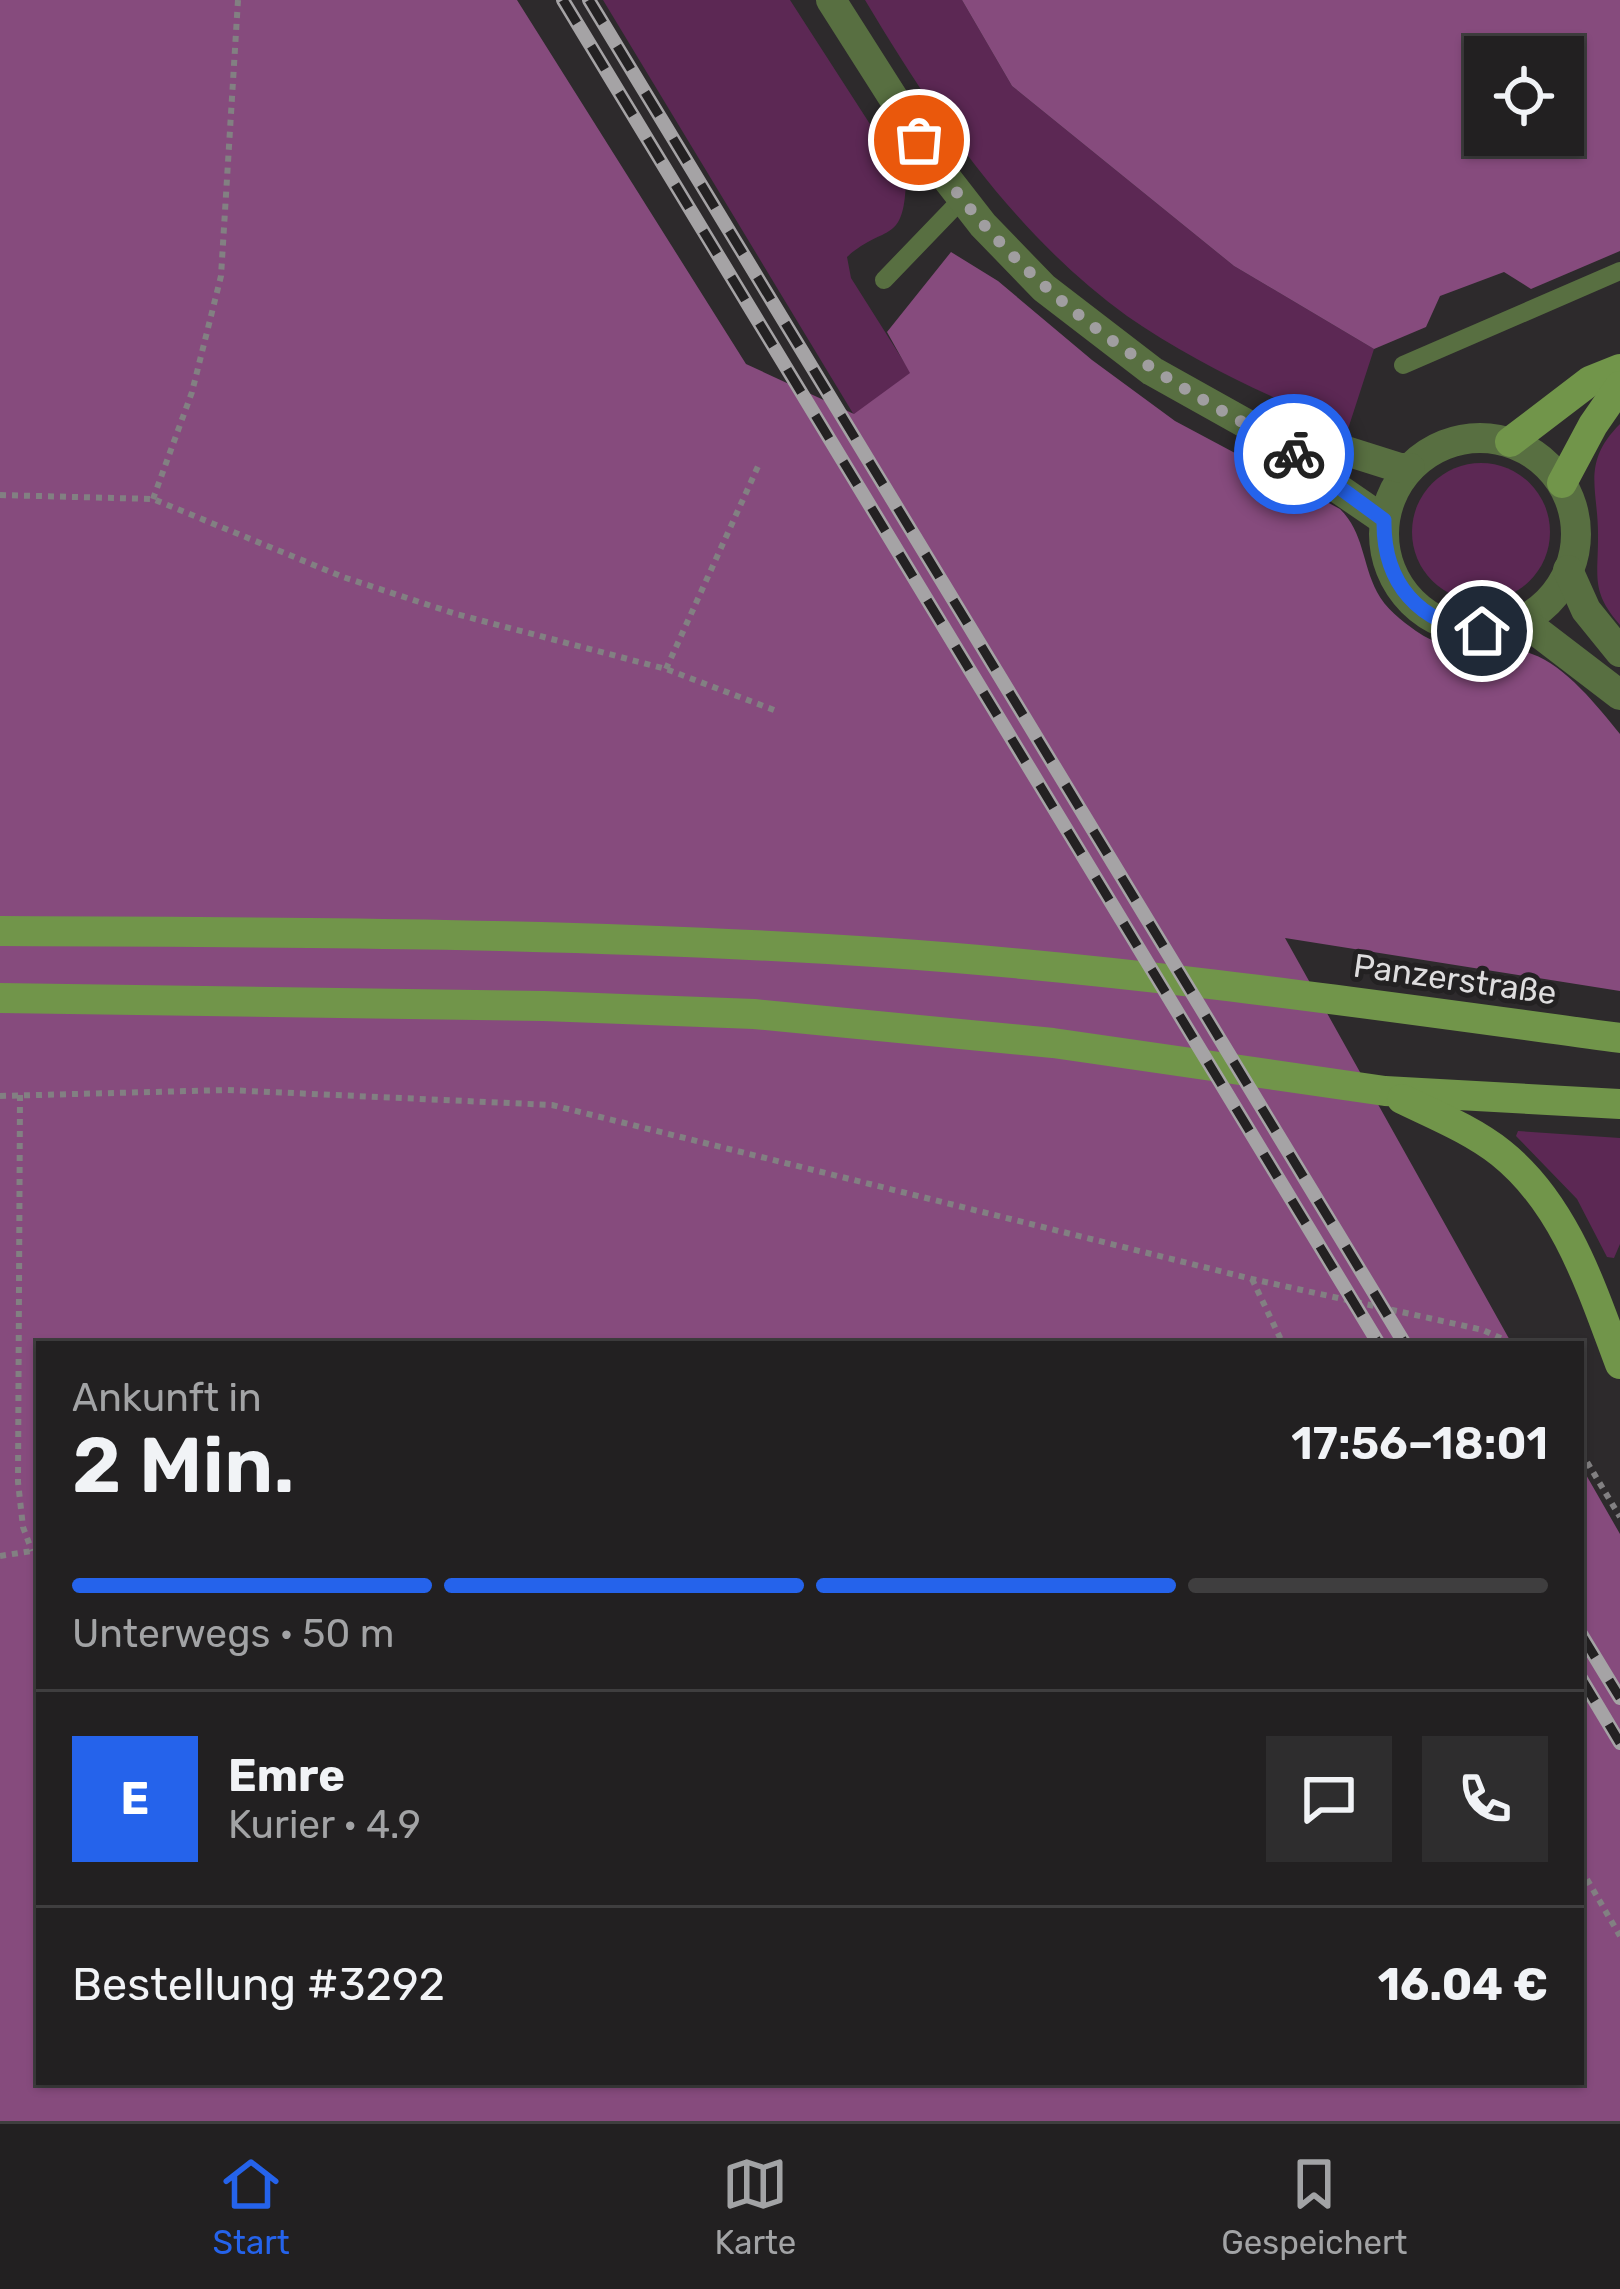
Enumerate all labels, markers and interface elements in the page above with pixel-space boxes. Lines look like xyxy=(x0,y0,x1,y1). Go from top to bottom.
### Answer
map controls xyxy=(1464,36,1584,156)
button: locate xyxy=(1464,36,1584,156)
pin xyxy=(868,89,970,191)
icon: bag xyxy=(886,107,952,173)
courier xyxy=(1234,394,1354,514)
icon: bike xyxy=(1261,421,1327,487)
pin xyxy=(1431,580,1533,682)
icon: home xyxy=(1449,598,1515,664)
street label: Panzerstraße xyxy=(1351,945,1559,1013)
text: Ankunft in xyxy=(72,1375,262,1421)
text: 17:56–18:01 xyxy=(1291,1417,1548,1470)
text: 2 Min. xyxy=(72,1419,295,1512)
text: Unterwegs · 50 m xyxy=(72,1611,395,1657)
button: chat xyxy=(1266,1736,1392,1862)
button: phone xyxy=(1422,1736,1548,1862)
text: Emre xyxy=(228,1749,345,1802)
text: E xyxy=(121,1772,149,1825)
text: Kurier · 4.9 xyxy=(228,1802,421,1848)
text: Bestellung #3292 xyxy=(72,1958,445,2011)
text: 16.04 € xyxy=(1378,1958,1548,2011)
tab: Start xyxy=(213,2151,290,2262)
tab: Karte xyxy=(715,2151,796,2262)
tab: Gespeichert xyxy=(1221,2151,1408,2262)

